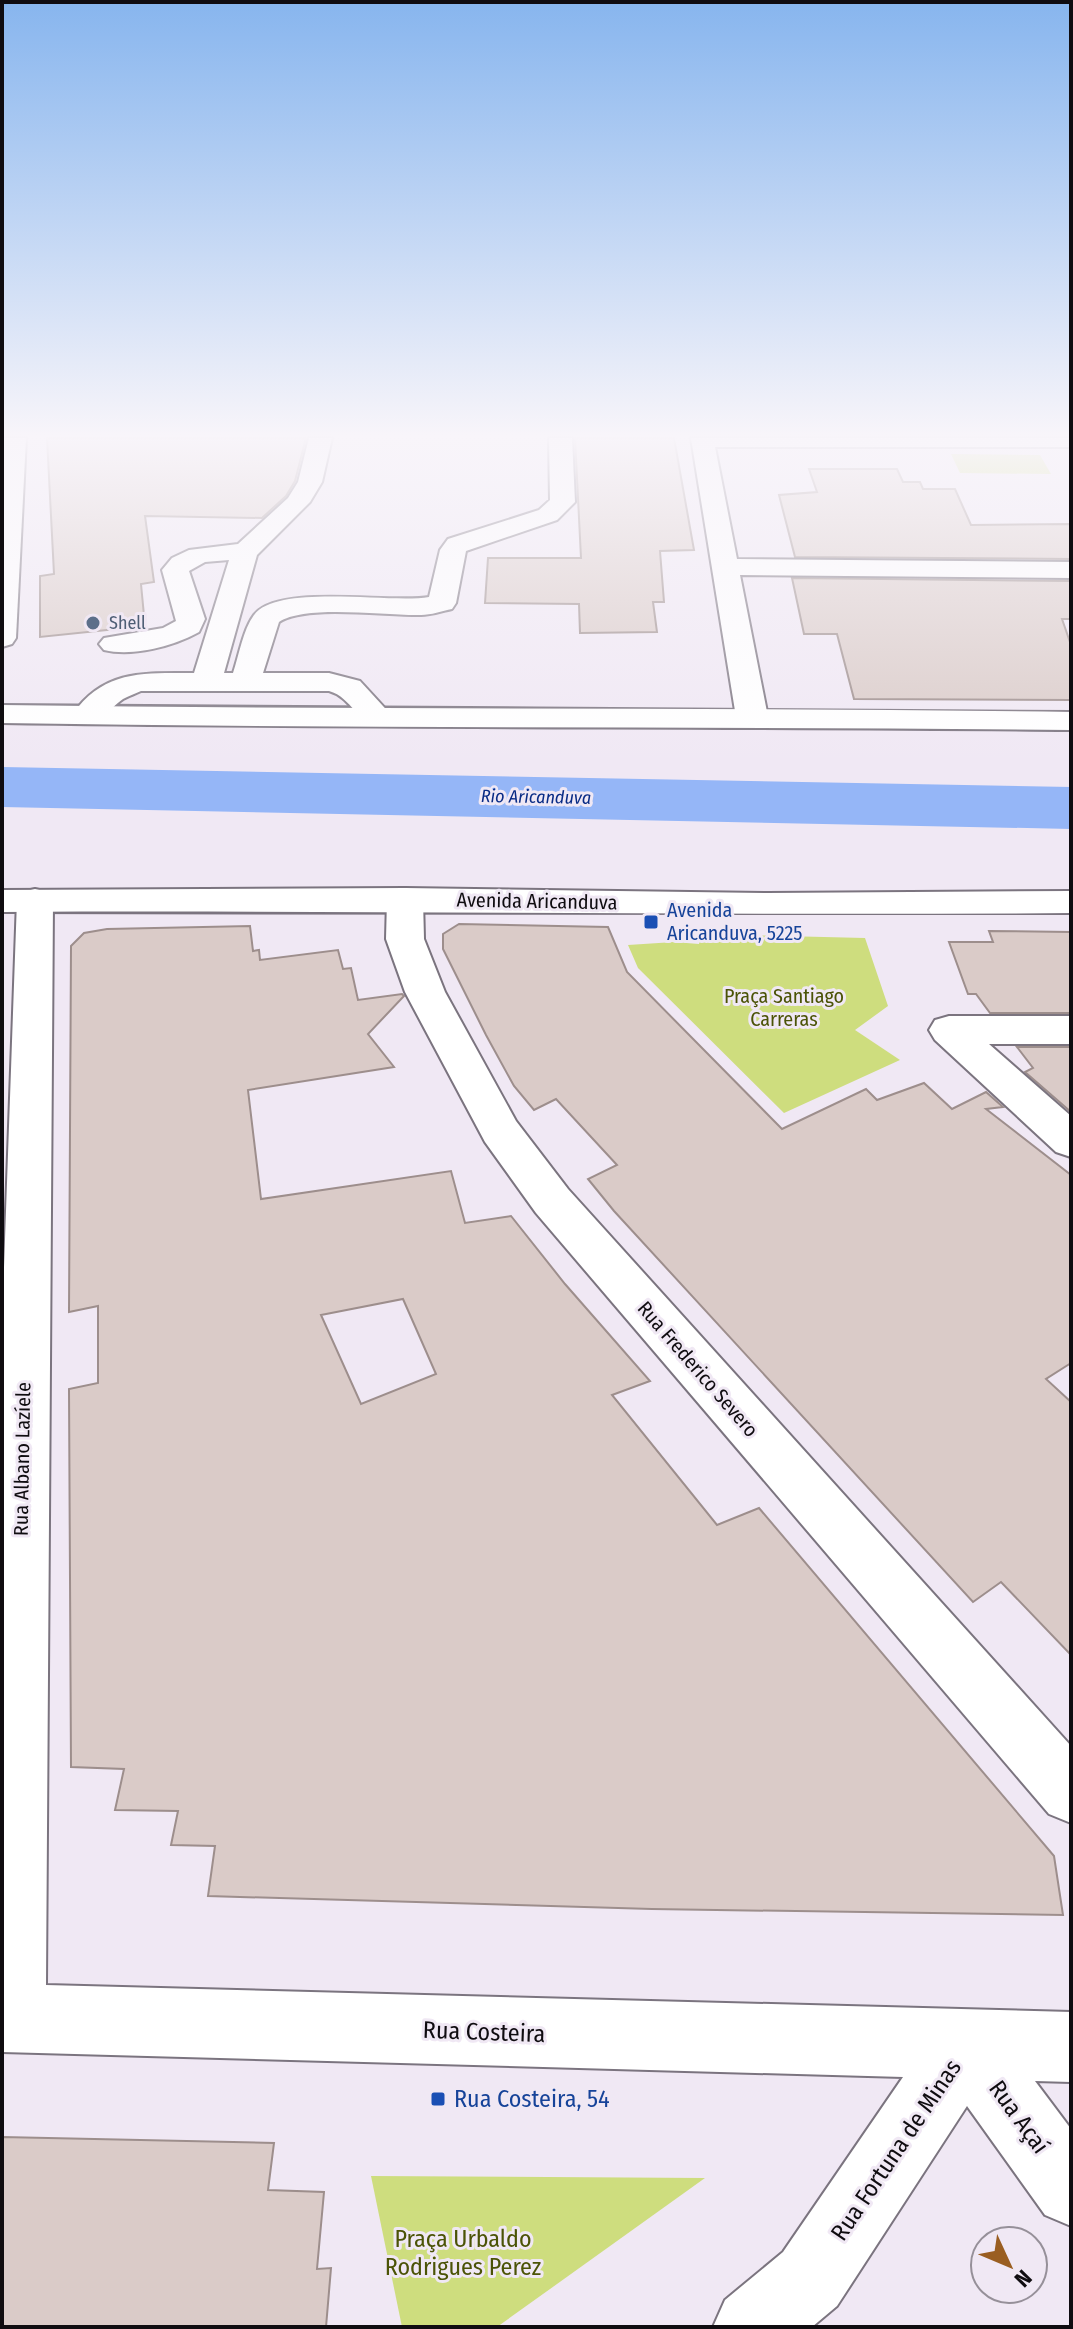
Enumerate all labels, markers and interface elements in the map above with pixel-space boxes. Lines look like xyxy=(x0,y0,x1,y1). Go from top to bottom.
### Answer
place label: Shell xyxy=(109,612,146,634)
marker: Shell xyxy=(84,614,102,632)
water label: Rio Aricanduva xyxy=(481,785,591,809)
street label: Avenida Aricanduva xyxy=(456,888,618,914)
place label: Avenida Aricanduva, 5225 xyxy=(667,898,803,945)
marker: Avenida Aricanduva, 5225 xyxy=(642,913,660,931)
park label: Praça Santiago Carreras xyxy=(724,984,844,1031)
street label: Rua Frederico Severo xyxy=(633,1296,763,1442)
street label: Rua Albano Lazíele xyxy=(9,1382,35,1536)
street label: Rua Costeira xyxy=(422,2016,546,2048)
street label: Rua Fortuna de Minas xyxy=(825,2054,967,2246)
street label: Rua Açaí xyxy=(983,2075,1055,2159)
place label: Rua Costeira, 54 xyxy=(454,2085,610,2113)
marker: Rua Costeira, 54 xyxy=(429,2090,447,2108)
park label: Praça Urbaldo Rodrigues Perez xyxy=(385,2225,541,2281)
north arrow xyxy=(969,2225,1049,2305)
text: N xyxy=(1009,2264,1037,2293)

